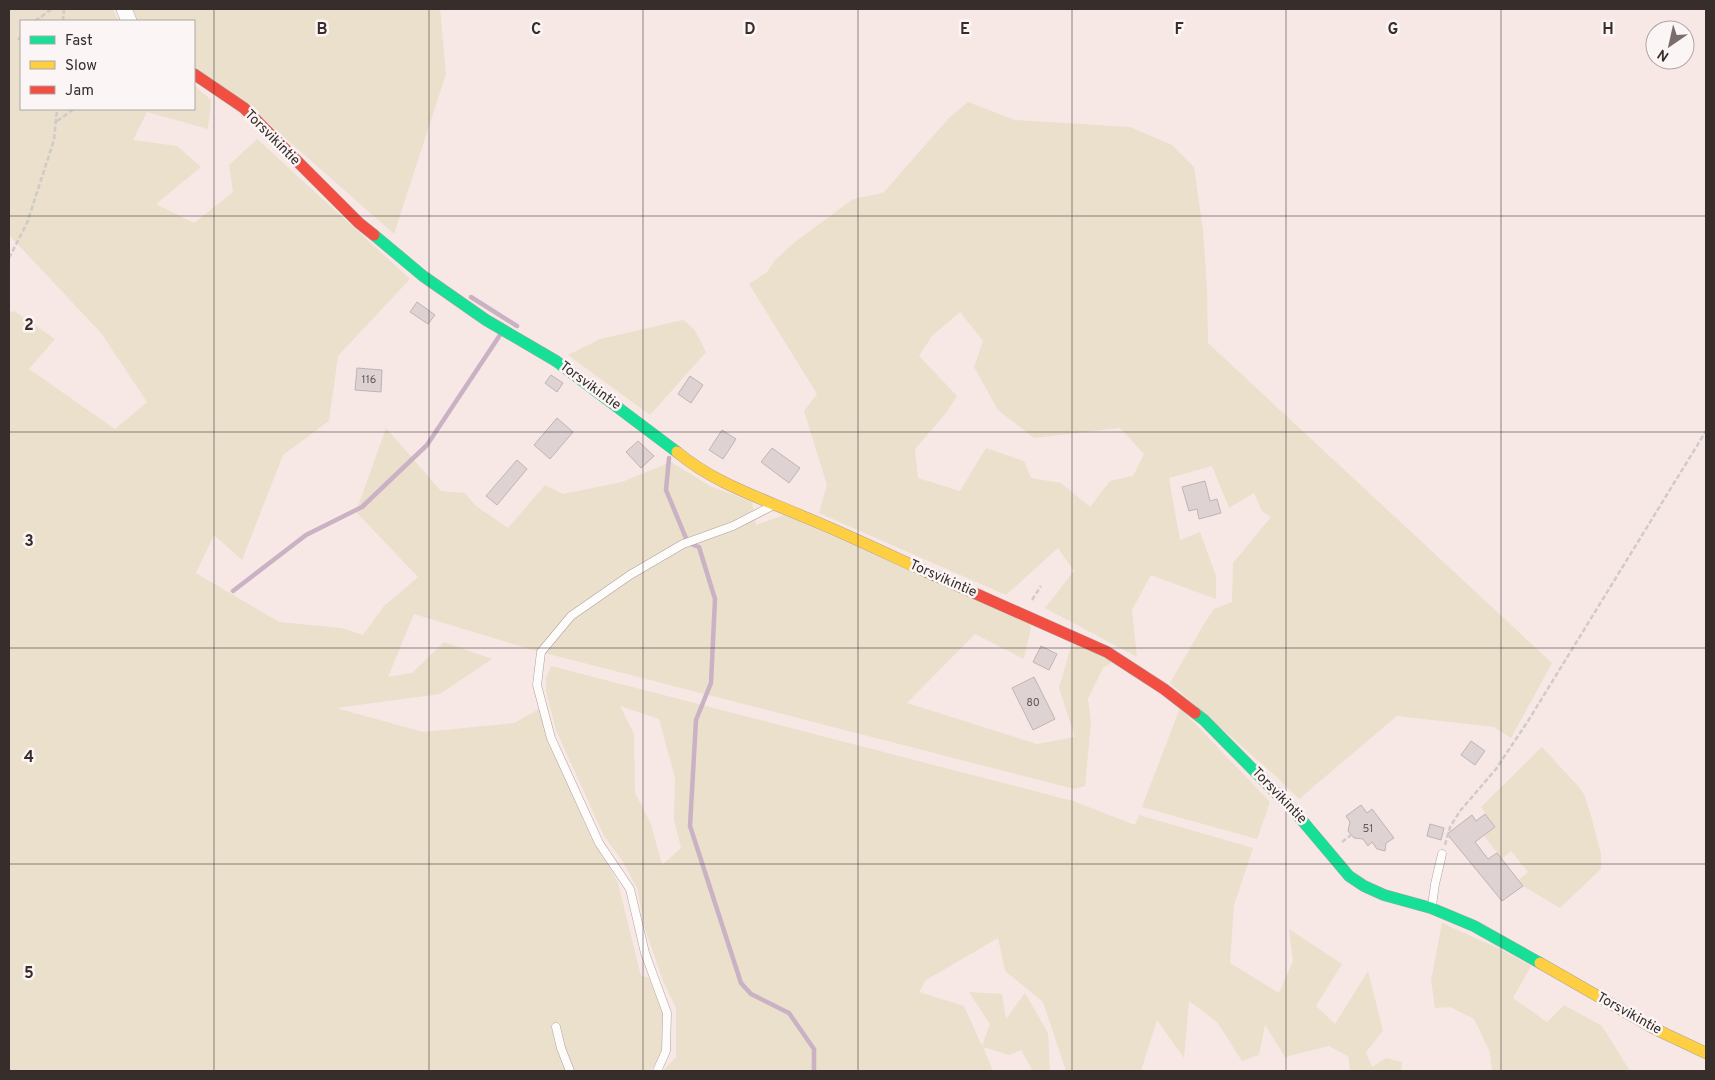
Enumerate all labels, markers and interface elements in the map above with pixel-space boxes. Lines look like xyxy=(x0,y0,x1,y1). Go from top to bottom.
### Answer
legend xyxy=(20,20,195,110)
text: B xyxy=(316,20,328,40)
text: C xyxy=(531,20,541,40)
text: D xyxy=(744,20,756,40)
text: E xyxy=(960,20,970,40)
text: F xyxy=(1174,20,1184,40)
text: G xyxy=(1388,20,1398,40)
text: H xyxy=(1602,20,1614,40)
north arrow xyxy=(1645,20,1695,70)
text: Fast xyxy=(65,32,93,51)
text: N xyxy=(1655,45,1672,64)
text: Slow xyxy=(65,57,97,76)
text: Jam xyxy=(65,82,94,101)
street label: Torsvikintie xyxy=(241,107,303,169)
text: 2 xyxy=(24,316,34,336)
street label: Torsvikintie xyxy=(556,358,624,414)
house number: 116 xyxy=(362,373,376,387)
text: 3 xyxy=(24,532,34,552)
street label: Torsvikintie xyxy=(907,557,979,601)
house number: 80 xyxy=(1026,696,1040,710)
text: 4 xyxy=(24,748,34,768)
street label: Torsvikintie xyxy=(1248,764,1310,828)
house number: 51 xyxy=(1363,822,1373,836)
text: 5 xyxy=(24,964,34,984)
street label: Torsvikintie xyxy=(1593,989,1665,1039)

